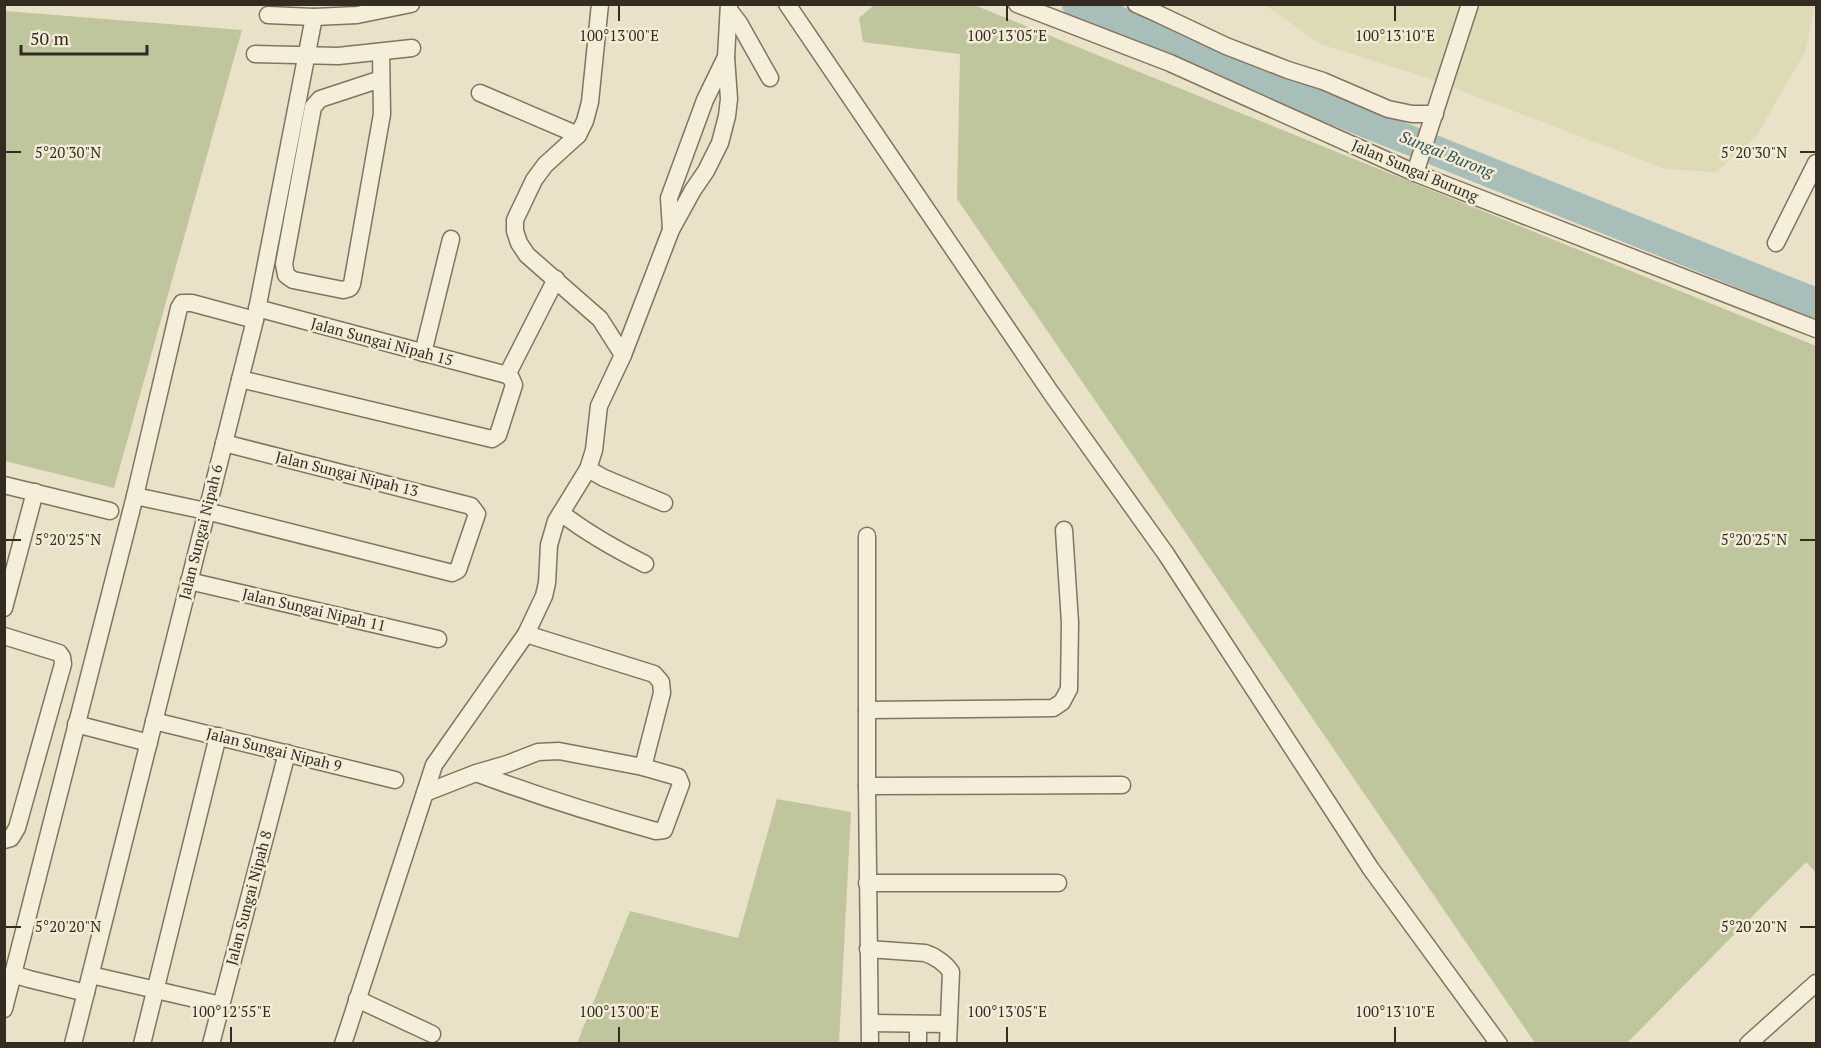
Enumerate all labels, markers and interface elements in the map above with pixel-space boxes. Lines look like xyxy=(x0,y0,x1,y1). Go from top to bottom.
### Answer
scale bar xyxy=(21,18,147,56)
text: 100°13'00"E xyxy=(579,25,659,45)
text: 100°13'05"E xyxy=(967,25,1047,45)
text: 100°13'10"E xyxy=(1355,25,1435,45)
text: 50 m xyxy=(30,26,70,50)
water label: Sungai Burong xyxy=(1397,125,1499,183)
street label: Jalan Sungai Burung xyxy=(1349,134,1483,206)
text: 5°20'30"N xyxy=(35,142,101,162)
text: 5°20'30"N xyxy=(1721,142,1787,162)
street label: Jalan Sungai Nipah 15 xyxy=(309,312,456,370)
street label: Jalan Sungai Nipah 13 xyxy=(274,446,421,500)
street label: Jalan Sungai Nipah 6 xyxy=(174,462,226,601)
text: 5°20'25"N xyxy=(35,529,101,549)
text: 5°20'25"N xyxy=(1721,529,1787,549)
street label: Jalan Sungai Nipah 11 xyxy=(241,583,388,635)
street label: Jalan Sungai Nipah 9 xyxy=(205,723,344,775)
street label: Jalan Sungai Nipah 8 xyxy=(220,828,276,967)
text: 5°20'20"N xyxy=(35,916,101,936)
text: 5°20'20"N xyxy=(1721,916,1787,936)
text: 100°12'55"E xyxy=(191,1001,271,1021)
text: 100°13'00"E xyxy=(579,1001,659,1021)
text: 100°13'05"E xyxy=(967,1001,1047,1021)
text: 100°13'10"E xyxy=(1355,1001,1435,1021)

